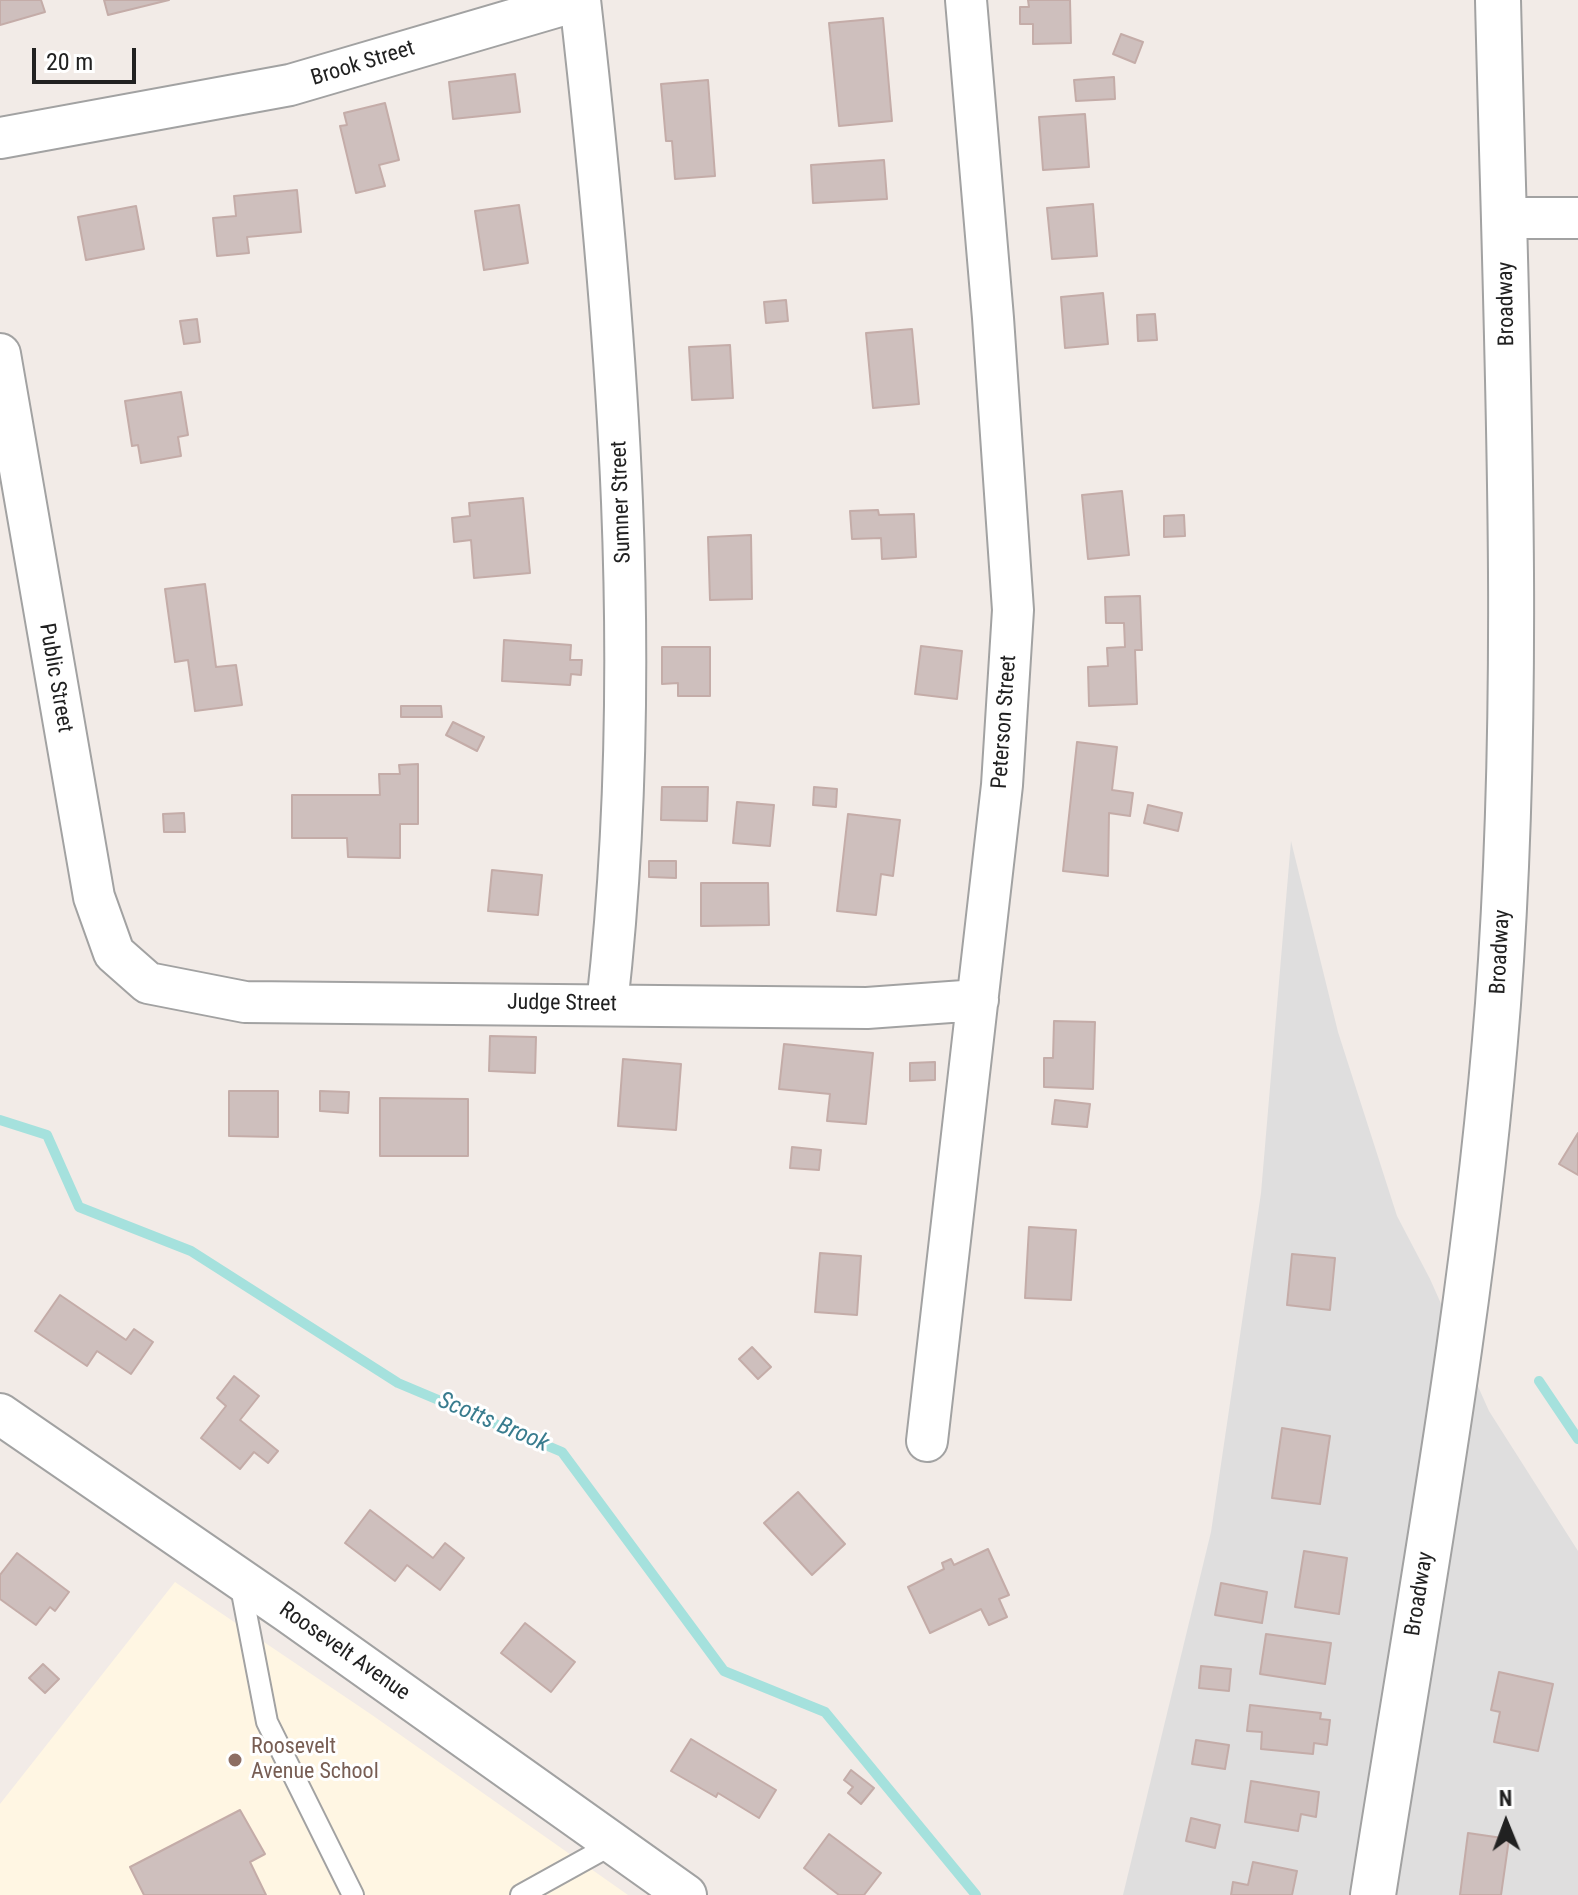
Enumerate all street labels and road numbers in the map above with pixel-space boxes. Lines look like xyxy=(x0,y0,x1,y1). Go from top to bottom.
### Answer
street label: Brook Street xyxy=(308,36,418,92)
street label: Broadway xyxy=(1493,261,1521,347)
street label: Sumner Street xyxy=(607,440,637,564)
street label: Public Street xyxy=(32,621,78,735)
street label: Peterson Street xyxy=(987,654,1023,790)
street label: Broadway xyxy=(1486,909,1516,995)
street label: Judge Street xyxy=(507,990,617,1018)
street label: Broadway xyxy=(1400,1550,1440,1638)
street label: Roosevelt Avenue xyxy=(274,1597,414,1707)

